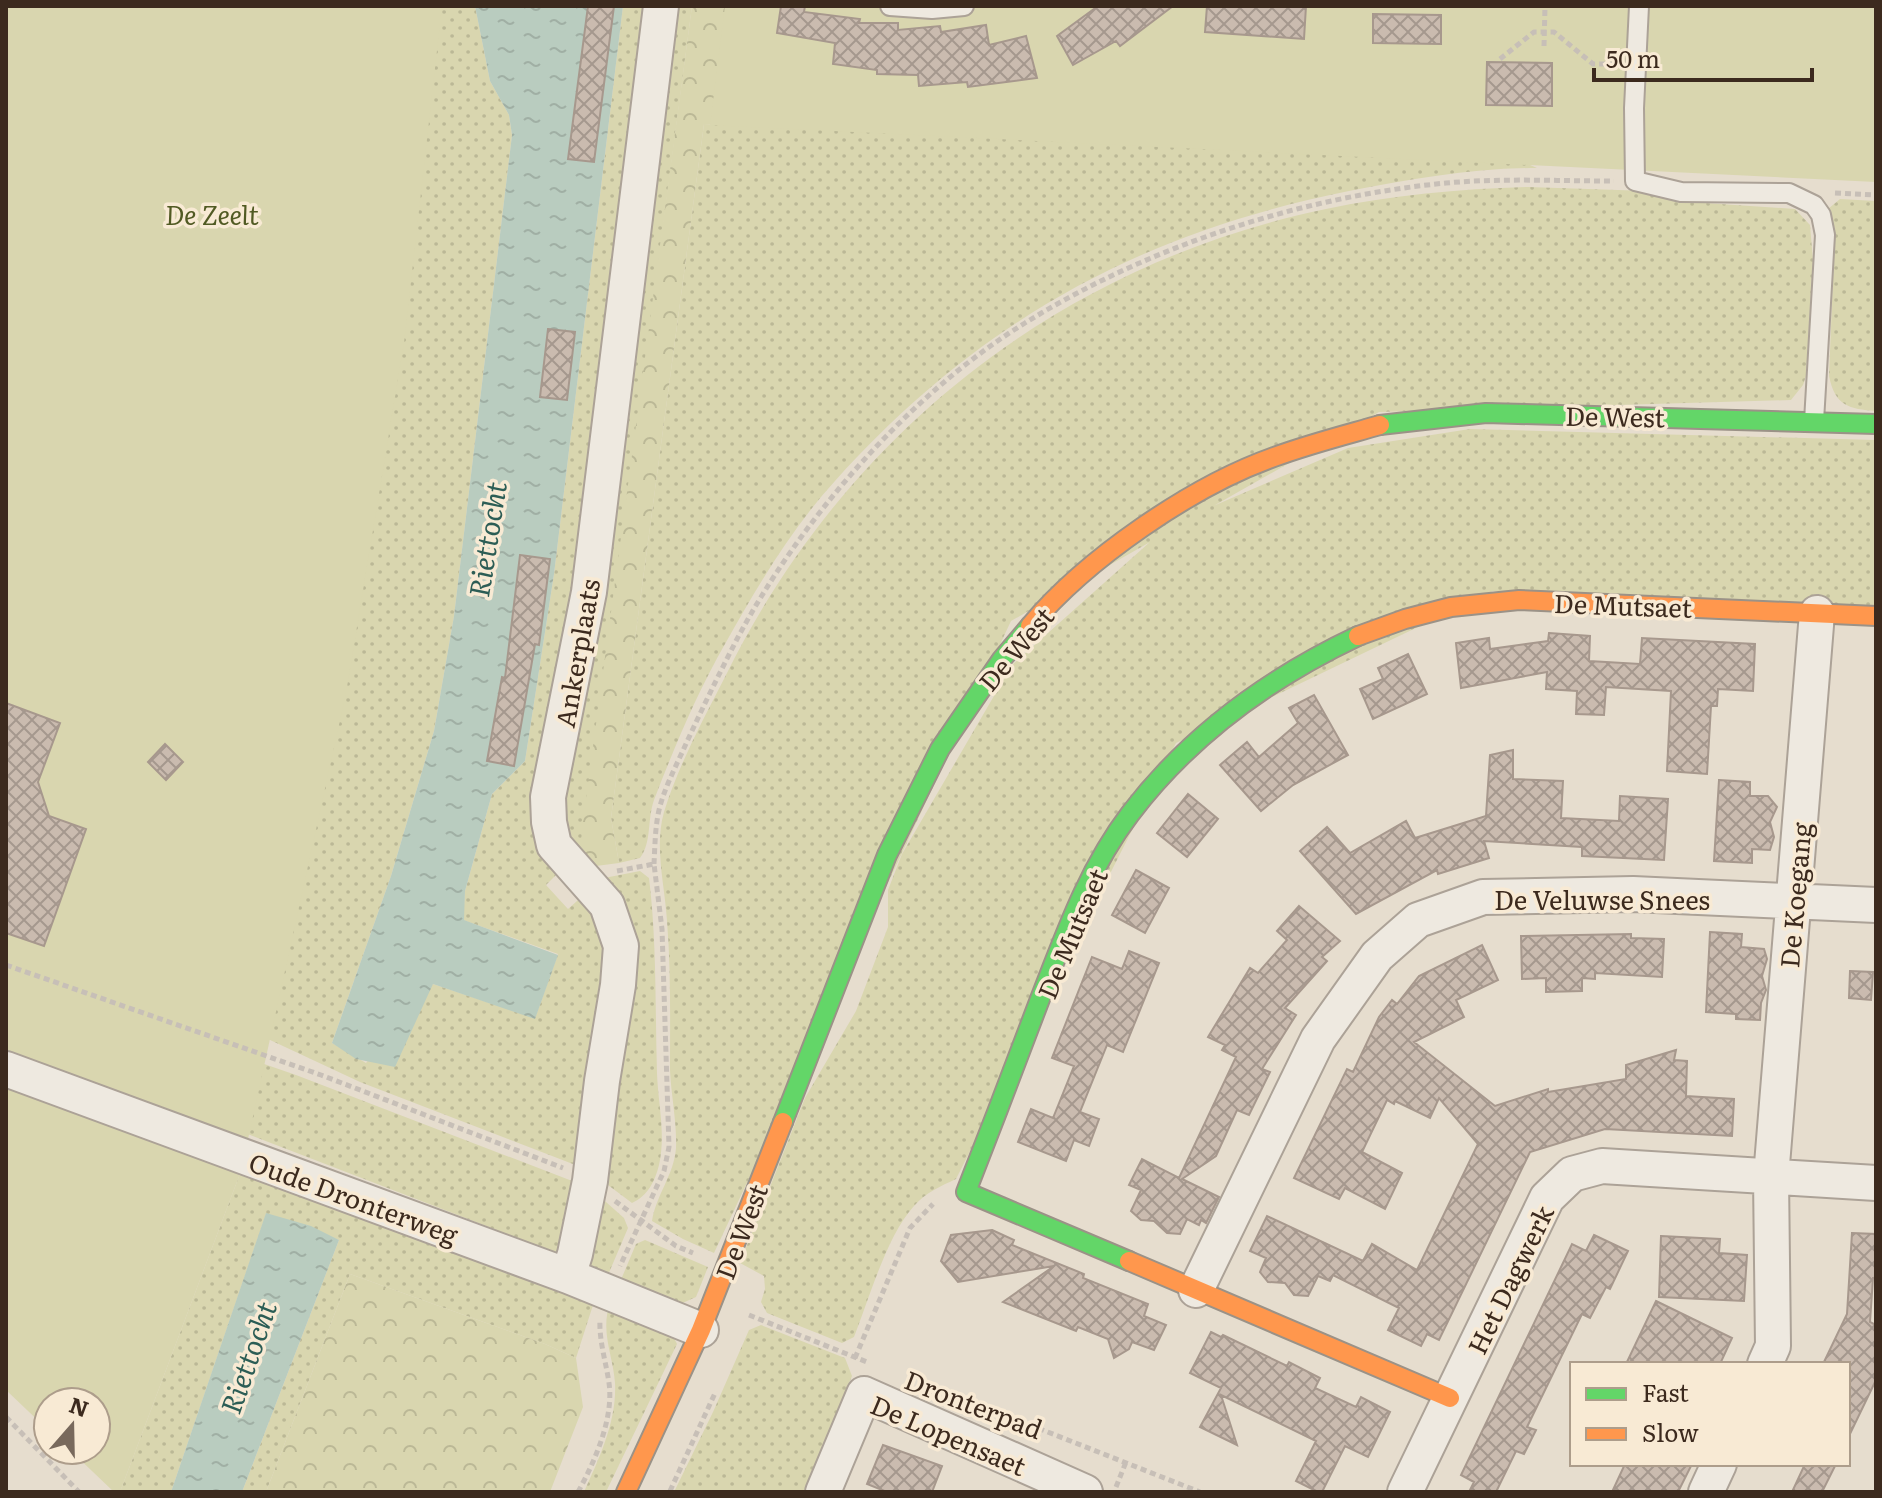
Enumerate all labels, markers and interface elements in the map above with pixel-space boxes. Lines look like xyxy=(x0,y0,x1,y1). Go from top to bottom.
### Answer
scale bar xyxy=(1594,32,1812,82)
text: 50 m xyxy=(1606,40,1660,75)
park label: De Zeelt xyxy=(165,194,260,233)
street label: De West xyxy=(1565,395,1666,435)
water label: Riettocht xyxy=(456,478,516,600)
street label: Ankerplaats xyxy=(544,576,608,730)
street label: De Mutsaet xyxy=(1553,582,1693,626)
street label: De West xyxy=(968,597,1062,699)
street label: De Koegang xyxy=(1768,820,1820,969)
street label: De Mutsaet xyxy=(1026,861,1116,1004)
street label: De Veluwse Snees xyxy=(1494,879,1710,918)
street label: Oude Dronterweg xyxy=(244,1141,464,1253)
street label: De West xyxy=(704,1177,776,1285)
street label: Het Dagwerk xyxy=(1456,1197,1562,1360)
water label: Riettocht xyxy=(208,1295,286,1419)
street label: Dronterpad xyxy=(899,1359,1049,1447)
legend xyxy=(1570,1362,1850,1466)
text: Fast xyxy=(1642,1374,1689,1409)
street label: De Lopensaet xyxy=(865,1384,1033,1484)
north arrow xyxy=(32,1386,112,1466)
text: N xyxy=(65,1387,94,1424)
text: Slow xyxy=(1642,1414,1699,1449)

